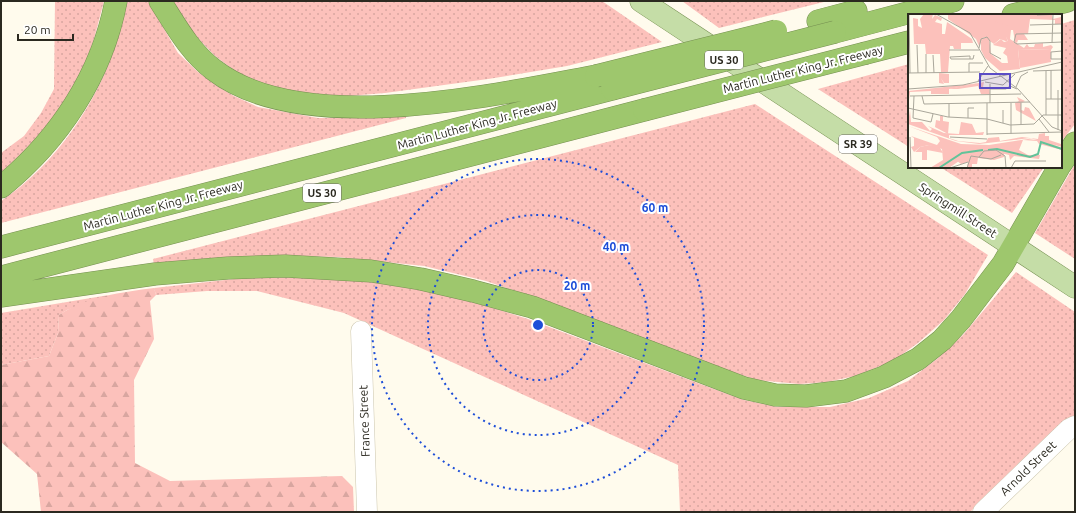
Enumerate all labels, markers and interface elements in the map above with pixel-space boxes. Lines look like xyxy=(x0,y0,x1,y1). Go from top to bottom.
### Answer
inset map xyxy=(908,14,1062,168)
scale bar xyxy=(18,16,73,42)
text: 20 m xyxy=(24,23,51,36)
street label: Martin Luther King Jr. Freeway xyxy=(722,43,885,95)
road number: US 30 xyxy=(705,51,743,69)
street label: Martin Luther King Jr. Freeway xyxy=(396,96,558,152)
road number: SR 39 xyxy=(839,135,877,153)
street label: Martin Luther King Jr. Freeway xyxy=(82,177,244,233)
street label: Springmill Street xyxy=(917,180,1000,240)
road number: US 30 xyxy=(303,184,341,202)
text: 60 m xyxy=(642,201,668,214)
text: 40 m xyxy=(603,240,629,253)
text: 20 m xyxy=(564,279,590,292)
centre of rings xyxy=(531,318,545,332)
street label: France Street xyxy=(356,384,372,457)
street label: Arnold Street xyxy=(997,438,1059,498)

